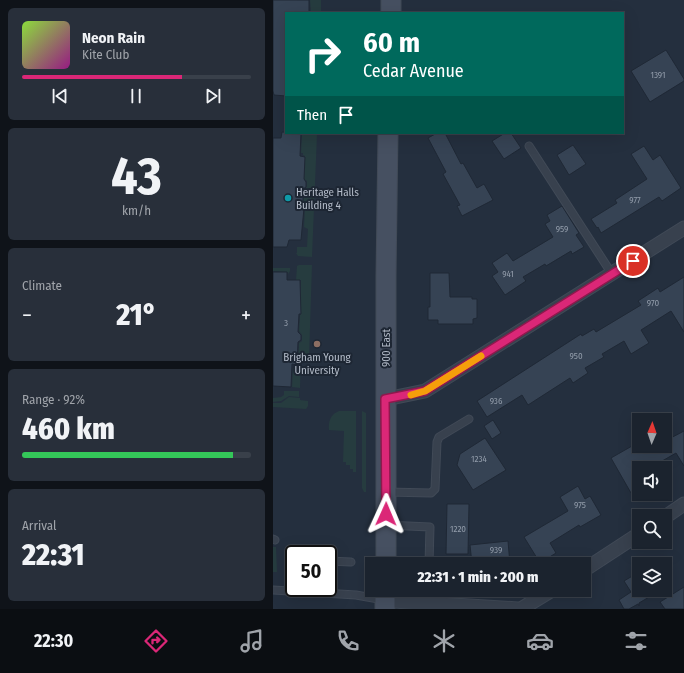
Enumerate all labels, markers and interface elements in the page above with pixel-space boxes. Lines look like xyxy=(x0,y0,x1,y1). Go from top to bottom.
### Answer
text: 60 m xyxy=(363,26,420,59)
icon: right xyxy=(297,28,349,80)
text: Neon Rain xyxy=(82,29,145,47)
text: Kite Club xyxy=(82,47,129,62)
text: Cedar Avenue xyxy=(363,60,464,82)
house number: 1391 xyxy=(650,70,666,80)
icon: previous xyxy=(49,85,71,107)
icon: pause xyxy=(125,85,147,107)
icon: next xyxy=(202,85,224,107)
icon: arrive xyxy=(335,104,357,126)
text: Then xyxy=(297,106,327,124)
text: 43 xyxy=(111,145,162,208)
place label: Heritage Halls Building 4 xyxy=(296,186,359,212)
marker: Heritage Halls Building 4 xyxy=(283,193,293,203)
house number: 977 xyxy=(629,195,641,205)
text: km/h xyxy=(122,203,151,218)
house number: 959 xyxy=(556,224,568,234)
pin xyxy=(616,244,650,278)
icon: arrive xyxy=(622,250,644,272)
house number: 941 xyxy=(502,269,514,279)
text: Climate xyxy=(22,278,62,293)
text: 21° xyxy=(116,297,157,333)
house number: 970 xyxy=(647,298,660,308)
text: − xyxy=(22,302,32,329)
text: + xyxy=(241,302,251,329)
house number: 3 xyxy=(284,318,288,328)
street label: 900 East xyxy=(380,329,393,367)
marker: Brigham Young University xyxy=(312,339,322,349)
place label: Brigham Young University xyxy=(283,351,352,377)
house number: 950 xyxy=(569,351,583,361)
text: Range · 92% xyxy=(22,392,85,407)
house number: 936 xyxy=(490,396,503,406)
text: 460 km xyxy=(22,411,115,447)
north arrow xyxy=(632,413,672,453)
map controls xyxy=(632,413,672,597)
house number: 1234 xyxy=(471,454,488,464)
button: sound xyxy=(632,461,672,501)
position arrow xyxy=(365,493,407,535)
house number: 975 xyxy=(574,500,586,510)
button: search xyxy=(632,509,672,549)
text: Arrival xyxy=(22,518,56,533)
house number: 1220 xyxy=(450,524,466,534)
text: 22:31 xyxy=(22,537,85,573)
speed limit sign: 50 xyxy=(285,545,337,597)
house number: 939 xyxy=(490,545,502,555)
button: layers xyxy=(632,557,672,597)
text: 22:31 · 1 min · 200 m xyxy=(418,568,538,586)
icon: directions xyxy=(142,627,170,655)
icon: music xyxy=(238,627,266,655)
icon: phone xyxy=(334,627,362,655)
icon: climate xyxy=(430,627,458,655)
icon: car xyxy=(526,627,554,655)
icon: filters xyxy=(622,627,650,655)
text: 22:30 xyxy=(34,630,73,652)

